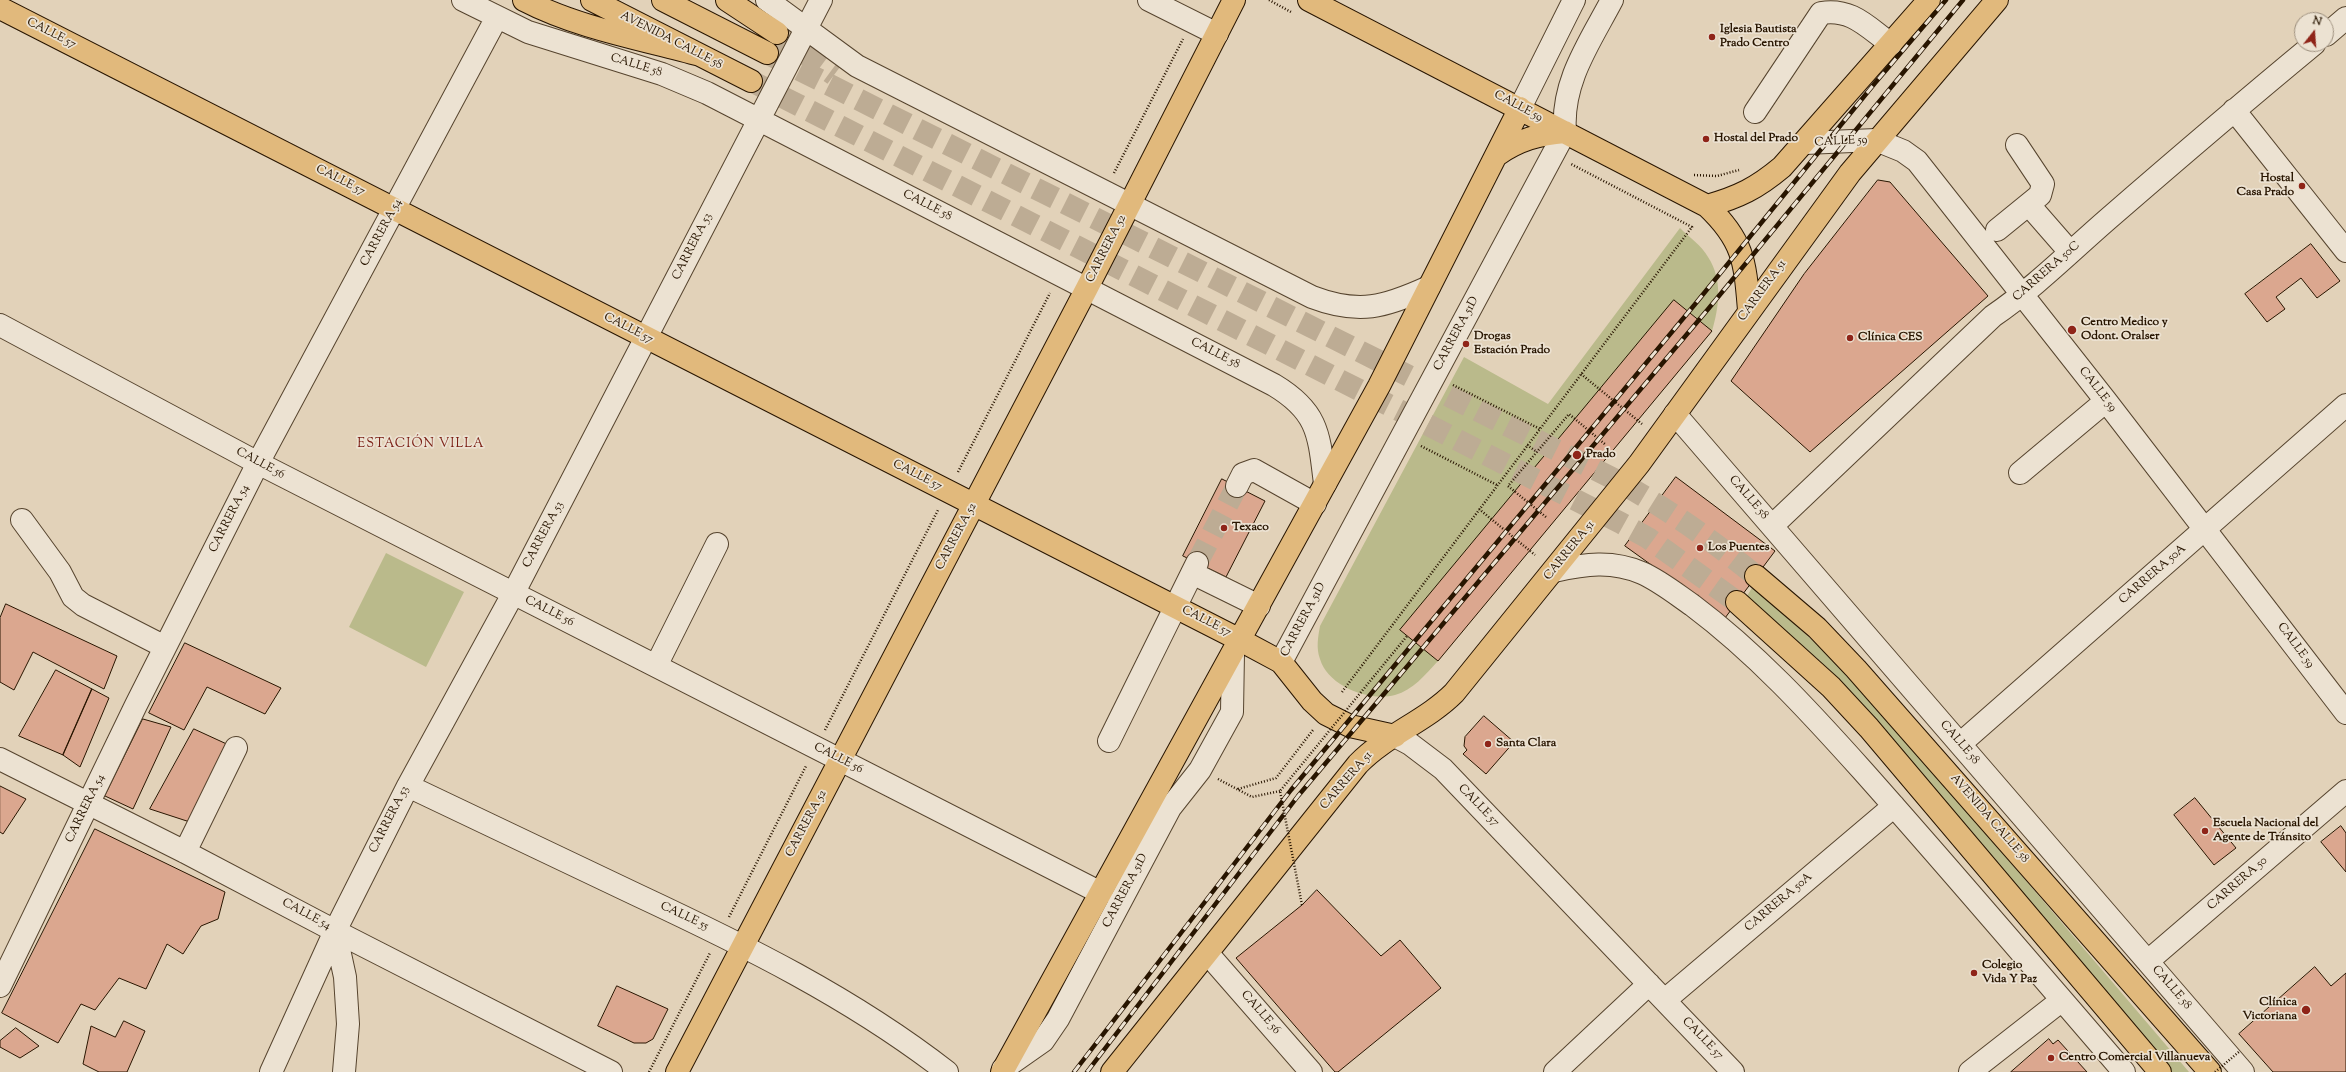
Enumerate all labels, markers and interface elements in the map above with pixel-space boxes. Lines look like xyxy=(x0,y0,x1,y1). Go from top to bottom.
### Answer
street label: AVENIDA CALLE 58 xyxy=(617,9,725,73)
north arrow xyxy=(2294,12,2334,52)
text: N xyxy=(2311,13,2324,30)
street label: CALLE 57 xyxy=(24,15,78,53)
place label: Iglesia Bautista Prado Centro xyxy=(1720,23,1797,51)
marker: Iglesia Bautista Prado Centro xyxy=(1707,32,1717,42)
street label: CALLE 58 xyxy=(608,51,664,81)
street label: CALLE 59 xyxy=(1491,88,1545,126)
place label: Hostal del Prado xyxy=(1714,132,1798,146)
street label: CALLE 59 xyxy=(1814,133,1868,151)
marker: Hostal del Prado xyxy=(1701,134,1711,144)
street label: CALLE 57 xyxy=(313,162,367,200)
place label: Hostal Casa Prado xyxy=(2236,172,2294,200)
marker: Hostal Casa Prado xyxy=(2297,181,2307,191)
street label: CALLE 58 xyxy=(900,187,954,225)
street label: CARRERA 54 xyxy=(358,197,406,269)
street label: CARRERA 53 xyxy=(670,211,716,283)
street label: CARRERA 52 xyxy=(1084,213,1130,285)
street label: CARRERA 50C xyxy=(2010,239,2084,305)
street label: CARRERA 51 xyxy=(1736,257,1790,325)
street label: CARRERA 51D xyxy=(1431,294,1483,374)
street label: CALLE 57 xyxy=(601,310,655,348)
place label: Centro Medico y Odont. Oralser xyxy=(2081,316,2168,344)
marker: Centro Medico y Odont. Oralser xyxy=(2066,324,2078,336)
place label: Drogas Estación Prado xyxy=(1474,330,1550,358)
place label: Clínica CES xyxy=(1858,331,1922,345)
marker: Clínica CES xyxy=(1845,333,1855,343)
street label: CALLE 58 xyxy=(1188,335,1242,373)
marker: Drogas Estación Prado xyxy=(1461,339,1471,349)
street label: CALLE 59 xyxy=(2075,365,2119,415)
district label: ESTACIÓN VILLA xyxy=(357,437,485,453)
street label: CALLE 56 xyxy=(233,445,287,483)
place label: Prado xyxy=(1586,448,1616,462)
marker: Prado xyxy=(1571,449,1583,461)
street label: CALLE 57 xyxy=(890,457,944,495)
street label: CALLE 58 xyxy=(1725,473,1771,523)
street label: CARRERA 54 xyxy=(207,483,253,555)
street label: CARRERA 53 xyxy=(520,499,568,571)
street label: CARRERA 52 xyxy=(933,501,981,573)
street label: CARRERA 51 xyxy=(1542,518,1598,584)
place label: Texaco xyxy=(1232,521,1269,535)
marker: Texaco xyxy=(1219,523,1229,533)
place label: Los Puentes xyxy=(1708,541,1770,555)
street label: CARRERA 50A xyxy=(2117,542,2189,608)
marker: Los Puentes xyxy=(1695,543,1705,553)
street label: CARRERA 51D xyxy=(1278,580,1330,660)
street label: CALLE 56 xyxy=(522,593,576,631)
street label: CALLE 57 xyxy=(1179,603,1233,641)
street label: CALLE 59 xyxy=(2273,620,2317,672)
street label: CALLE 58 xyxy=(1936,718,1982,768)
place label: Santa Clara xyxy=(1496,737,1556,751)
marker: Santa Clara xyxy=(1483,739,1493,749)
street label: CALLE 56 xyxy=(811,740,865,778)
street label: CARRERA 51 xyxy=(1318,749,1376,813)
street label: CARRERA 54 xyxy=(63,772,109,846)
street label: AVENIDA CALLE 58 xyxy=(1947,772,2031,866)
street label: CALLE 57 xyxy=(1454,782,1502,830)
street label: CARRERA 53 xyxy=(367,784,413,856)
street label: CARRERA 52 xyxy=(783,788,831,860)
place label: Escuela Nacional del Agente de Tránsito xyxy=(2213,817,2319,845)
marker: Escuela Nacional del Agente de Tránsito xyxy=(2200,826,2210,836)
street label: CARRERA 51D xyxy=(1100,851,1152,931)
street label: CARRERA 50 xyxy=(2205,854,2271,914)
street label: CARRERA 50A xyxy=(1742,871,1816,935)
street label: CALLE 54 xyxy=(279,896,333,934)
street label: CALLE 55 xyxy=(658,900,710,934)
place label: Colegio Vida Y Paz xyxy=(1982,959,2037,987)
street label: CALLE 58 xyxy=(2148,963,2194,1013)
marker: Colegio Vida Y Paz xyxy=(1969,968,1979,978)
street label: CALLE 56 xyxy=(1237,988,1283,1038)
place label: Clínica Victoriana xyxy=(2243,996,2297,1024)
marker: Clínica Victoriana xyxy=(2300,1004,2312,1016)
street label: CALLE 57 xyxy=(1678,1015,1726,1063)
place label: Centro Comercial Villanueva xyxy=(2059,1051,2210,1065)
marker: Centro Comercial Villanueva xyxy=(2046,1053,2056,1063)

